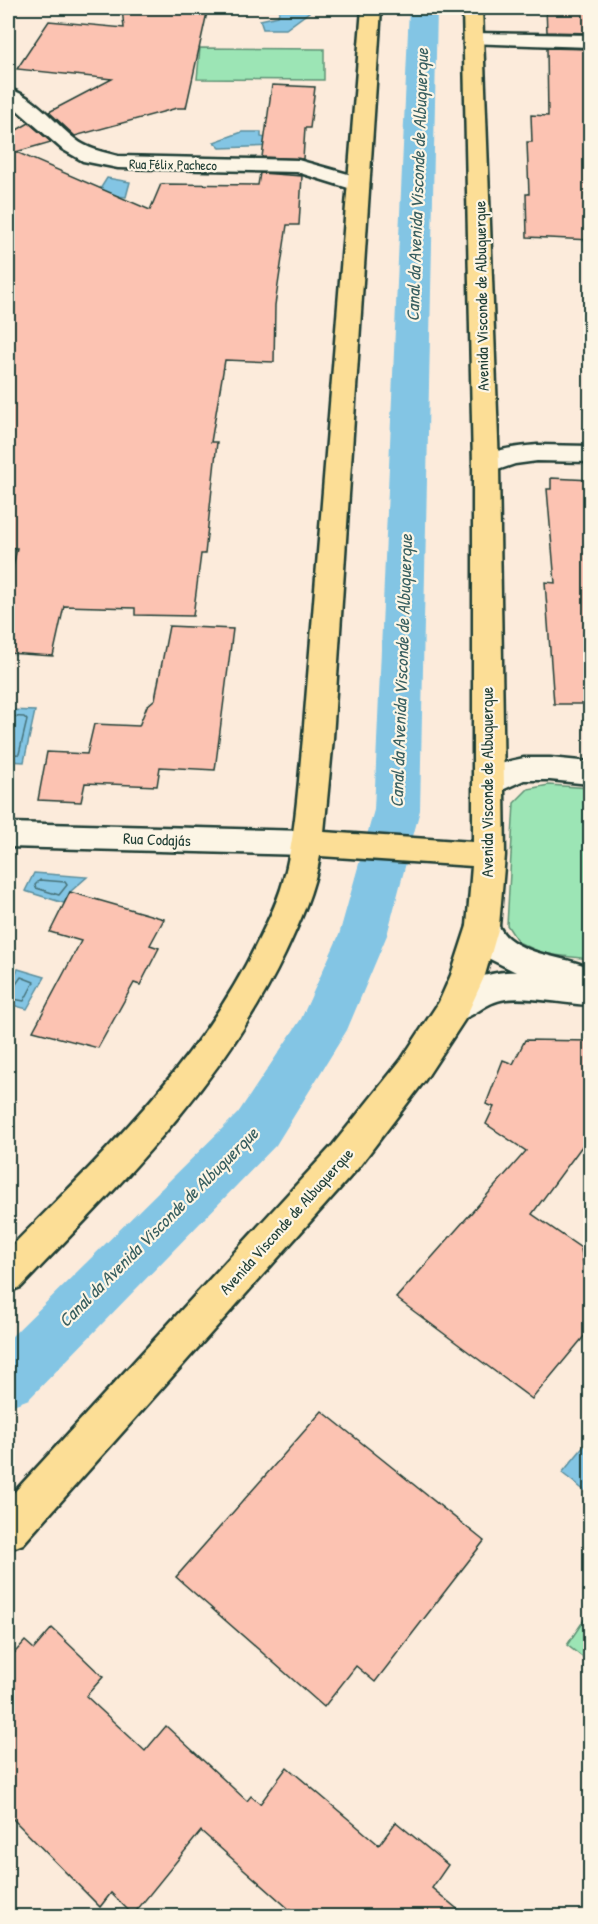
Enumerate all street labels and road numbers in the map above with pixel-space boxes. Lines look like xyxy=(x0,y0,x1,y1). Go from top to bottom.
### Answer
street label: Rua Félix Pacheco xyxy=(129,154,218,174)
street label: Avenida Visconde de Albuquerque xyxy=(468,200,494,391)
street label: Avenida Visconde de Albuquerque xyxy=(476,686,498,877)
street label: Rua Codajás xyxy=(123,827,191,851)
street label: Avenida Visconde de Albuquerque xyxy=(214,1142,358,1299)

